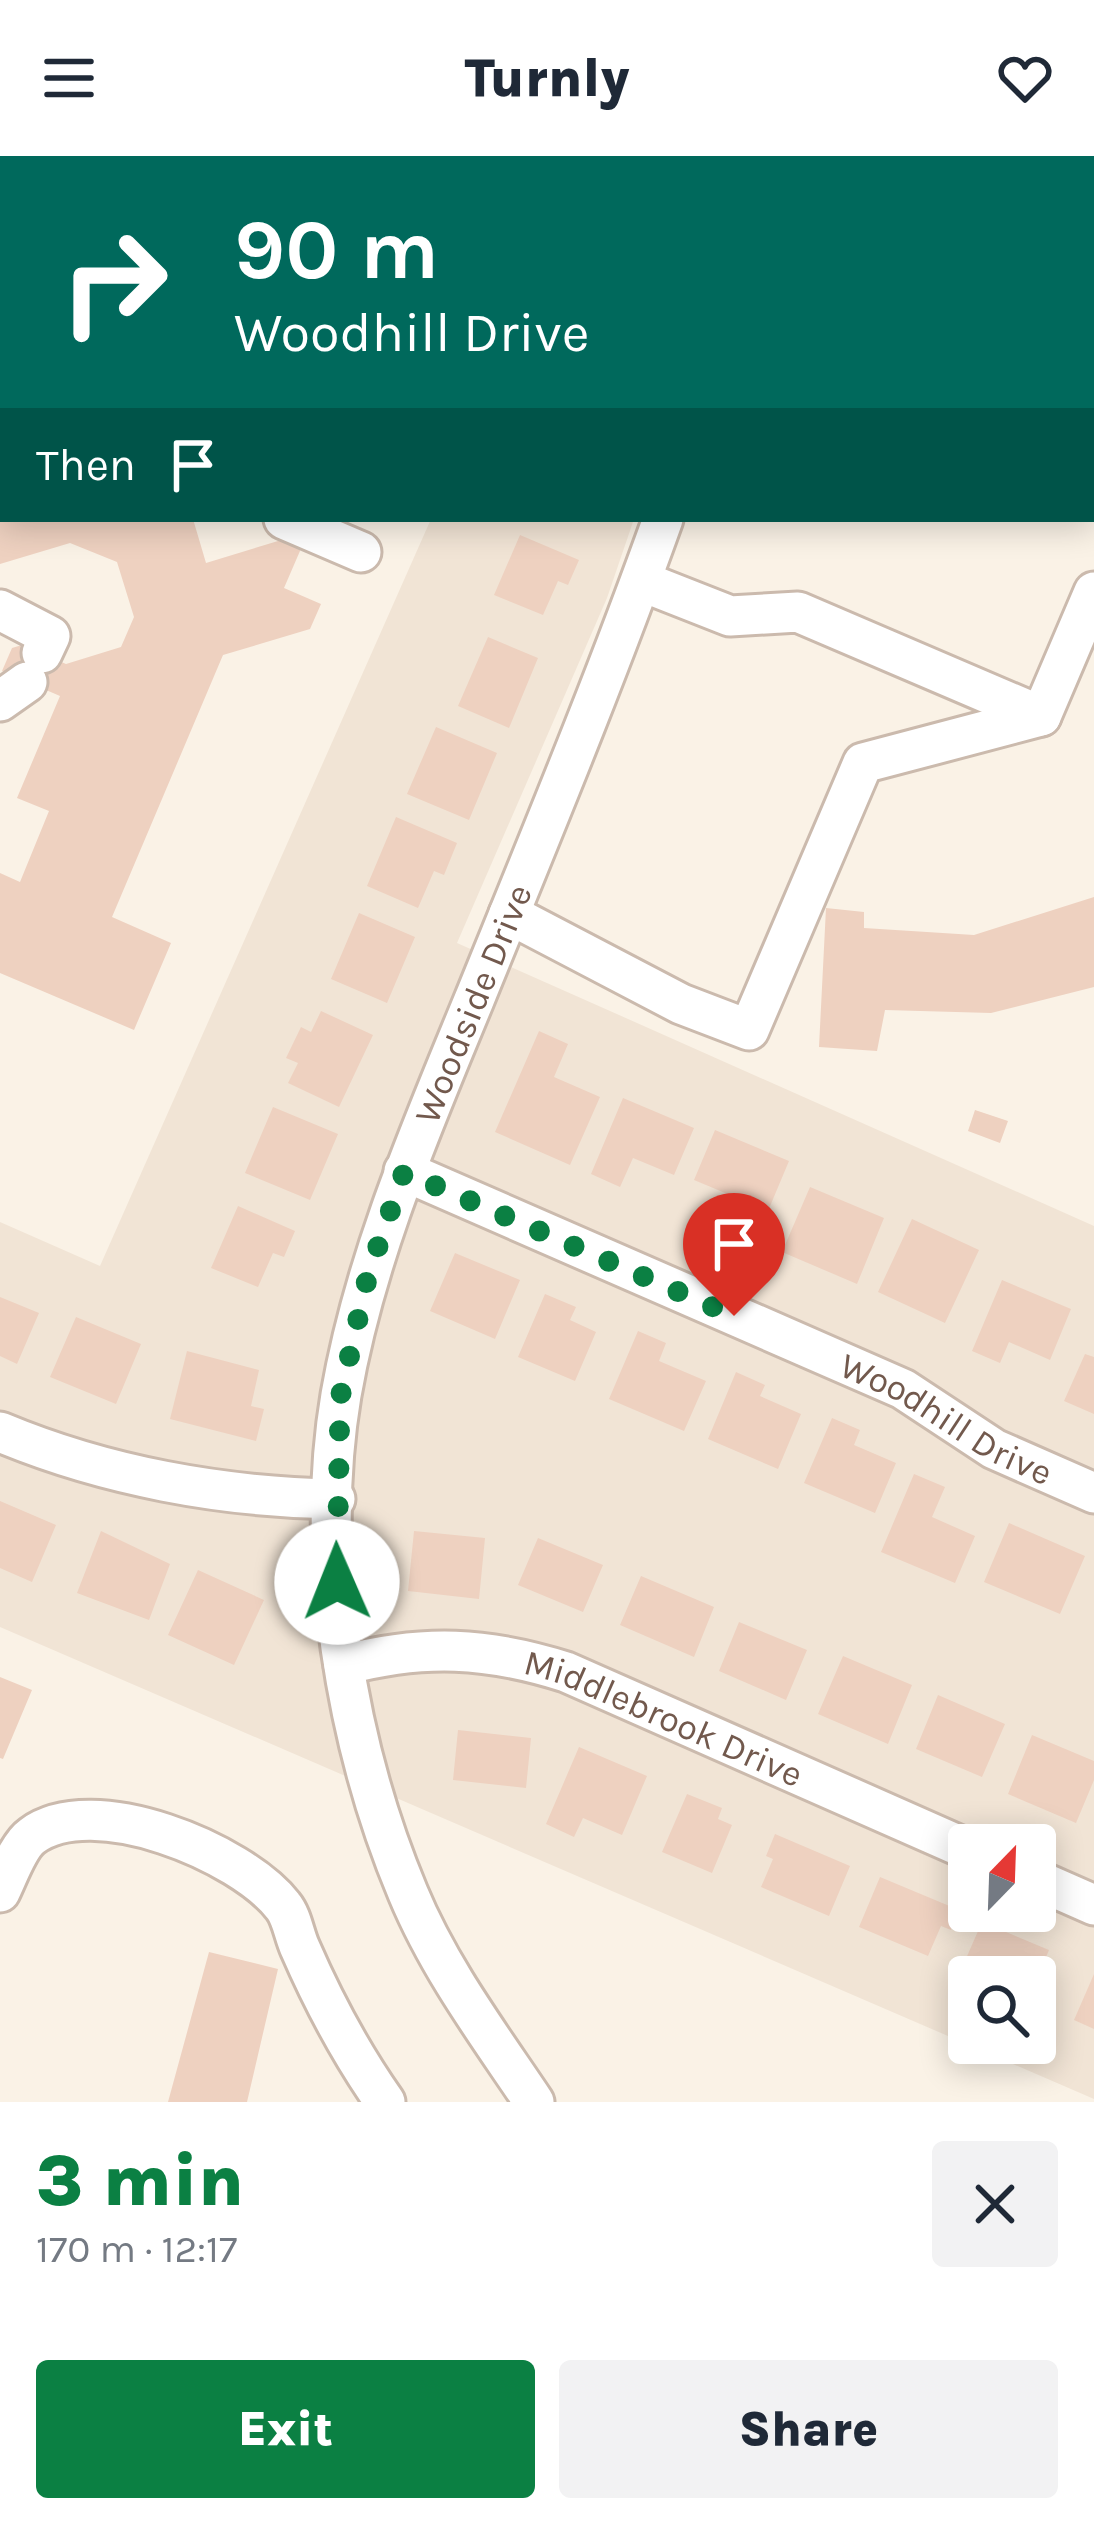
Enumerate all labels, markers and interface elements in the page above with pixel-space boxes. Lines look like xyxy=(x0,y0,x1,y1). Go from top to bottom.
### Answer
icon: menu xyxy=(36,45,102,111)
icon: heart xyxy=(992,45,1058,111)
text: Turnly xyxy=(464,46,630,110)
text: 90 m xyxy=(234,201,439,299)
icon: right xyxy=(36,204,192,360)
text: Woodhill Drive xyxy=(234,301,589,365)
icon: arrive xyxy=(160,432,226,498)
text: Then xyxy=(36,439,136,491)
street label: Woodside Drive xyxy=(406,878,541,1129)
pin xyxy=(683,1193,785,1316)
icon: arrive xyxy=(701,1211,767,1277)
street label: Woodhill Drive xyxy=(834,1344,1059,1494)
position arrow xyxy=(274,1519,400,1645)
street label: Middlebrook Drive xyxy=(520,1641,809,1796)
north arrow xyxy=(948,1824,1056,1932)
map controls xyxy=(948,1824,1056,2064)
button: search xyxy=(948,1956,1056,2064)
text: 3 min xyxy=(36,2139,244,2223)
button: close xyxy=(932,2141,1058,2267)
text: 170 m · 12:17 xyxy=(36,2226,237,2272)
button: Exit xyxy=(36,2360,535,2498)
button: Share xyxy=(559,2360,1058,2498)

